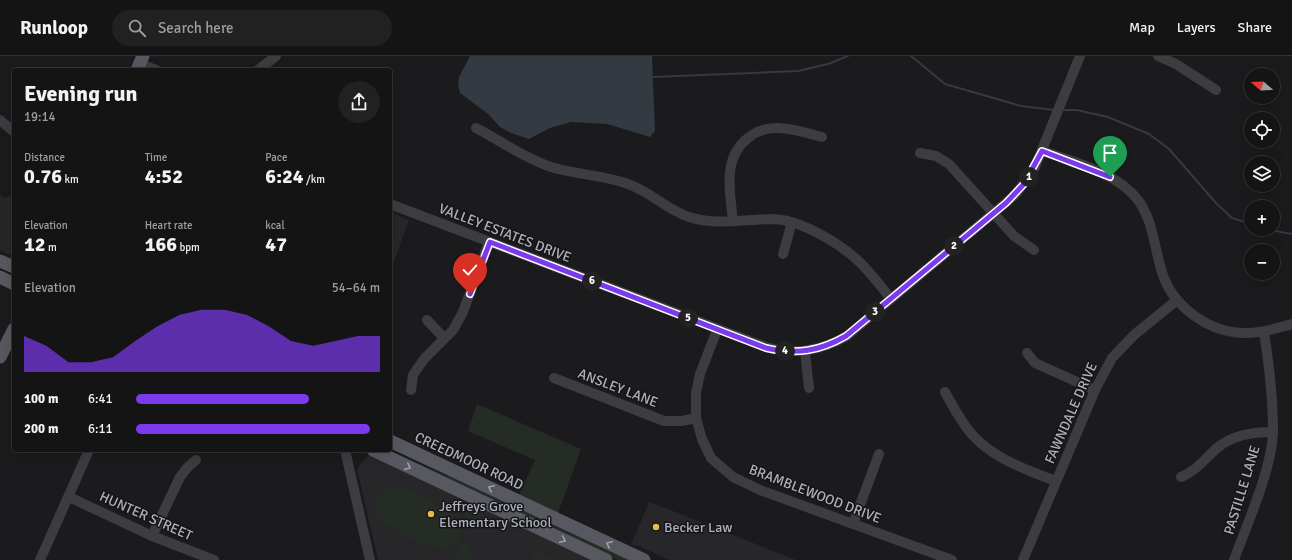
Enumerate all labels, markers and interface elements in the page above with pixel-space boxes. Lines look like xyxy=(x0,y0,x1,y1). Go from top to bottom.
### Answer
search box xyxy=(112,10,392,46)
text: Runloop xyxy=(20,16,88,40)
icon: search xyxy=(126,17,148,39)
text: Search here xyxy=(158,19,234,37)
text: Map xyxy=(1129,19,1155,36)
text: Layers xyxy=(1177,19,1216,36)
text: Share xyxy=(1238,19,1272,36)
north arrow xyxy=(1244,68,1280,104)
map controls xyxy=(1244,68,1280,280)
text: Evening run xyxy=(24,80,138,107)
button: share xyxy=(338,81,380,123)
text: 19:14 xyxy=(24,109,56,125)
button: locate xyxy=(1244,112,1280,148)
pin xyxy=(1093,136,1127,177)
icon: arrive xyxy=(1099,142,1121,164)
text: Distance xyxy=(24,151,65,164)
text: Time xyxy=(145,151,167,164)
text: Pace xyxy=(265,151,288,164)
button: layers xyxy=(1244,156,1280,192)
text: 0.76 xyxy=(24,164,62,189)
text: 4:52 xyxy=(145,164,183,189)
text: 6:24 xyxy=(265,164,304,189)
pin: 1 xyxy=(1019,167,1039,187)
text: 1 xyxy=(1026,170,1032,183)
text: km xyxy=(62,173,79,186)
text: /km xyxy=(304,173,325,186)
street label: VALLEY ESTATES DRIVE xyxy=(436,200,574,266)
button: + xyxy=(1244,200,1280,236)
text: Elevation xyxy=(24,219,68,232)
text: Heart rate xyxy=(145,219,192,232)
text: kcal xyxy=(265,219,285,232)
text: 12 xyxy=(24,232,46,257)
text: 166 xyxy=(145,232,177,257)
text: 47 xyxy=(265,232,287,257)
pin: 2 xyxy=(944,236,964,256)
text: 2 xyxy=(951,239,957,252)
text: m xyxy=(46,241,57,254)
text: bpm xyxy=(177,241,200,254)
button: − xyxy=(1244,244,1280,280)
pin xyxy=(453,253,487,294)
icon: check xyxy=(459,259,481,281)
pin: 6 xyxy=(582,271,602,291)
text: 6 xyxy=(589,274,595,287)
text: Elevation xyxy=(24,280,76,296)
text: 54–64 m xyxy=(332,280,380,296)
pin: 3 xyxy=(865,302,885,322)
text: 3 xyxy=(872,305,878,318)
pin: 5 xyxy=(678,308,698,328)
text: 5 xyxy=(685,311,691,324)
pin: 4 xyxy=(775,341,795,361)
text: 4 xyxy=(782,344,788,357)
street label: FAWNDALE DRIVE xyxy=(1041,360,1101,466)
street label: ANSLEY LANE xyxy=(576,365,660,411)
text: 100 m xyxy=(24,391,58,407)
text: 6:41 xyxy=(88,391,113,407)
text: 200 m xyxy=(24,421,58,437)
text: 6:11 xyxy=(88,421,113,437)
street label: CREEDMOOR ROAD xyxy=(412,428,526,494)
street label: PASTILLE LANE xyxy=(1220,443,1264,537)
street label: BRAMBLEWOOD DRIVE xyxy=(746,461,884,527)
one-way arrow xyxy=(403,462,411,470)
one-way arrow xyxy=(488,485,495,493)
street label: HUNTER STREET xyxy=(97,488,195,544)
place label: Jeffreys Grove Elementary School xyxy=(439,498,552,531)
marker: Jeffreys Grove Elementary School xyxy=(426,509,436,519)
place label: Becker Law xyxy=(664,519,732,536)
marker: Becker Law xyxy=(651,522,661,532)
one-way arrow xyxy=(559,535,567,543)
one-way arrow xyxy=(605,541,613,549)

